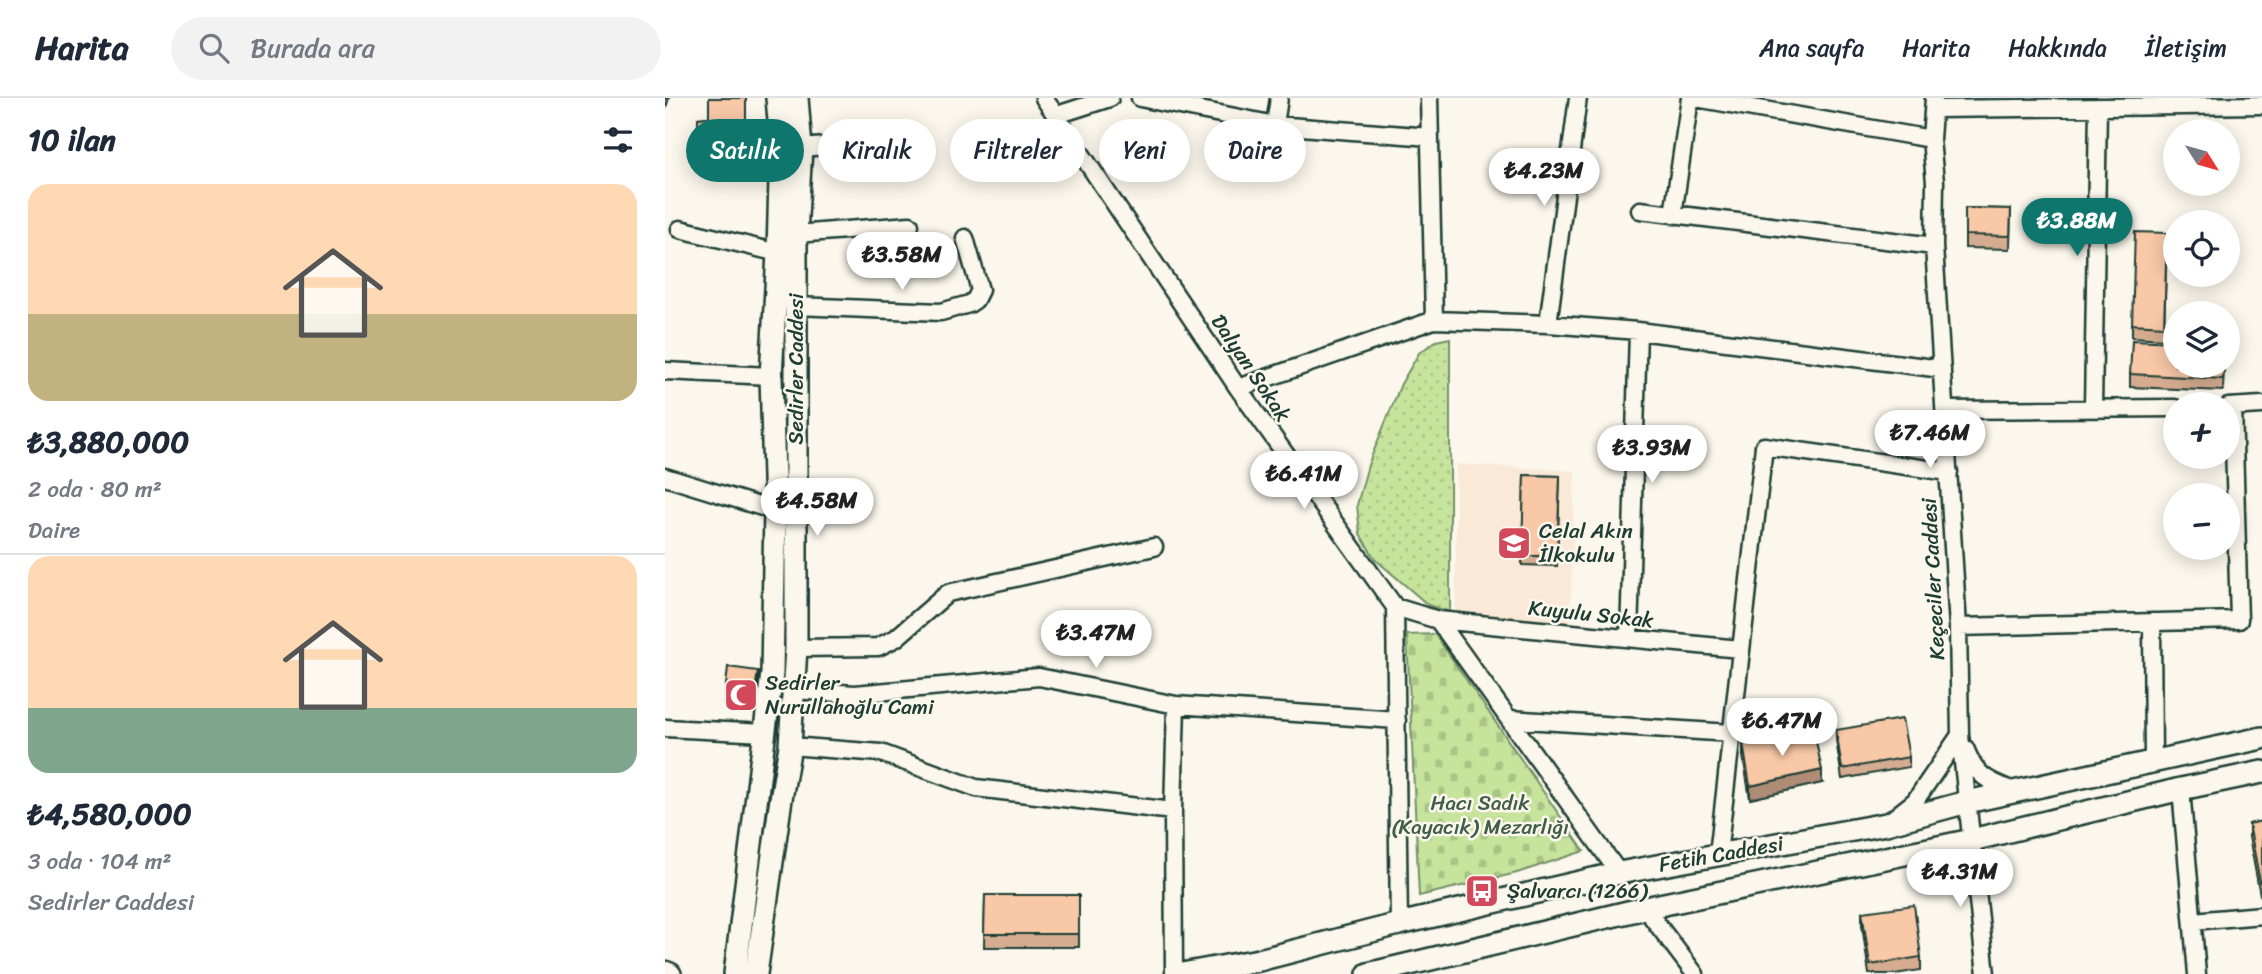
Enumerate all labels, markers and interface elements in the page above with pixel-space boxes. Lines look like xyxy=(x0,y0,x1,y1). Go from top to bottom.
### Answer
search box xyxy=(171,17,661,80)
text: Harita xyxy=(35,19,129,77)
text: Burada ara xyxy=(251,25,375,71)
text: Ana sayfa xyxy=(1759,27,1864,69)
text: Harita xyxy=(1902,27,1970,69)
text: Hakkında xyxy=(2008,27,2107,69)
text: İletişim xyxy=(2145,27,2227,69)
icon: search xyxy=(195,29,233,67)
text: 10 ilan xyxy=(28,113,116,167)
chip: Satılık xyxy=(686,119,804,182)
chip: Kiralık xyxy=(818,119,936,182)
chip: Filtreler xyxy=(950,119,1085,182)
chip: Yeni xyxy=(1099,119,1190,182)
chip: Daire xyxy=(1204,119,1306,182)
north arrow xyxy=(2163,119,2240,196)
map controls xyxy=(2163,119,2240,560)
icon: filters xyxy=(599,121,637,159)
pin: ₺4.23M xyxy=(1487,148,1601,208)
text: ₺4.23M xyxy=(1505,150,1583,191)
pin: ₺3.88M xyxy=(2020,198,2134,258)
text: ₺3.88M xyxy=(2038,200,2116,241)
button: locate xyxy=(2163,210,2240,287)
icon: home xyxy=(270,230,396,356)
pin: ₺3.58M xyxy=(845,232,959,292)
text: ₺3.58M xyxy=(863,234,941,275)
street label: Sedirler Caddesi xyxy=(777,292,815,445)
button: layers xyxy=(2163,301,2240,378)
street label: Dalyan Sokak xyxy=(1201,306,1301,430)
button: + xyxy=(2163,392,2240,469)
pin: ₺7.46M xyxy=(1873,410,1987,470)
text: ₺7.46M xyxy=(1891,412,1969,453)
text: ₺3,880,000 xyxy=(28,415,189,469)
pin: ₺3.93M xyxy=(1595,426,1709,485)
text: ₺3.93M xyxy=(1613,427,1691,468)
pin: ₺6.41M xyxy=(1247,452,1361,511)
text: ₺6.41M xyxy=(1266,453,1342,494)
text: 2 oda · 80 m² xyxy=(28,469,162,510)
pin: ₺4.58M xyxy=(760,478,874,538)
text: ₺4.58M xyxy=(777,480,857,521)
button: − xyxy=(2163,483,2240,560)
street label: Keçeciler Caddesi xyxy=(1910,496,1956,661)
text: Daire xyxy=(28,510,80,551)
place label: Celal Akın İlkokulu xyxy=(1538,512,1633,574)
school or university icon: Celal Akın İlkokulu xyxy=(1495,524,1533,562)
street label: Kuyulu Sokak xyxy=(1527,589,1656,640)
icon: home xyxy=(270,602,396,728)
pin: ₺3.47M xyxy=(1039,610,1153,670)
text: ₺3.47M xyxy=(1057,612,1135,653)
place label: Sedirler Nurullahoğlu Cami xyxy=(765,664,935,726)
mosque icon: Sedirler Nurullahoğlu Cami xyxy=(722,676,760,714)
pin: ₺6.47M xyxy=(1725,698,1839,758)
text: ₺6.47M xyxy=(1743,700,1821,741)
park label: Hacı Sadık (Kayacık) Mezarlığı xyxy=(1391,784,1569,846)
text: ₺4,580,000 xyxy=(28,787,192,841)
street label: Fetih Caddesi xyxy=(1656,824,1787,884)
text: 3 oda · 104 m² xyxy=(28,841,172,882)
pin: ₺4.31M xyxy=(1903,850,2017,909)
text: ₺4.31M xyxy=(1922,851,1998,892)
bus stop icon: Şalvarcı (1266) xyxy=(1463,872,1501,910)
place label: Şalvarcı (1266) xyxy=(1507,872,1649,910)
text: Sedirler Caddesi xyxy=(28,882,194,923)

